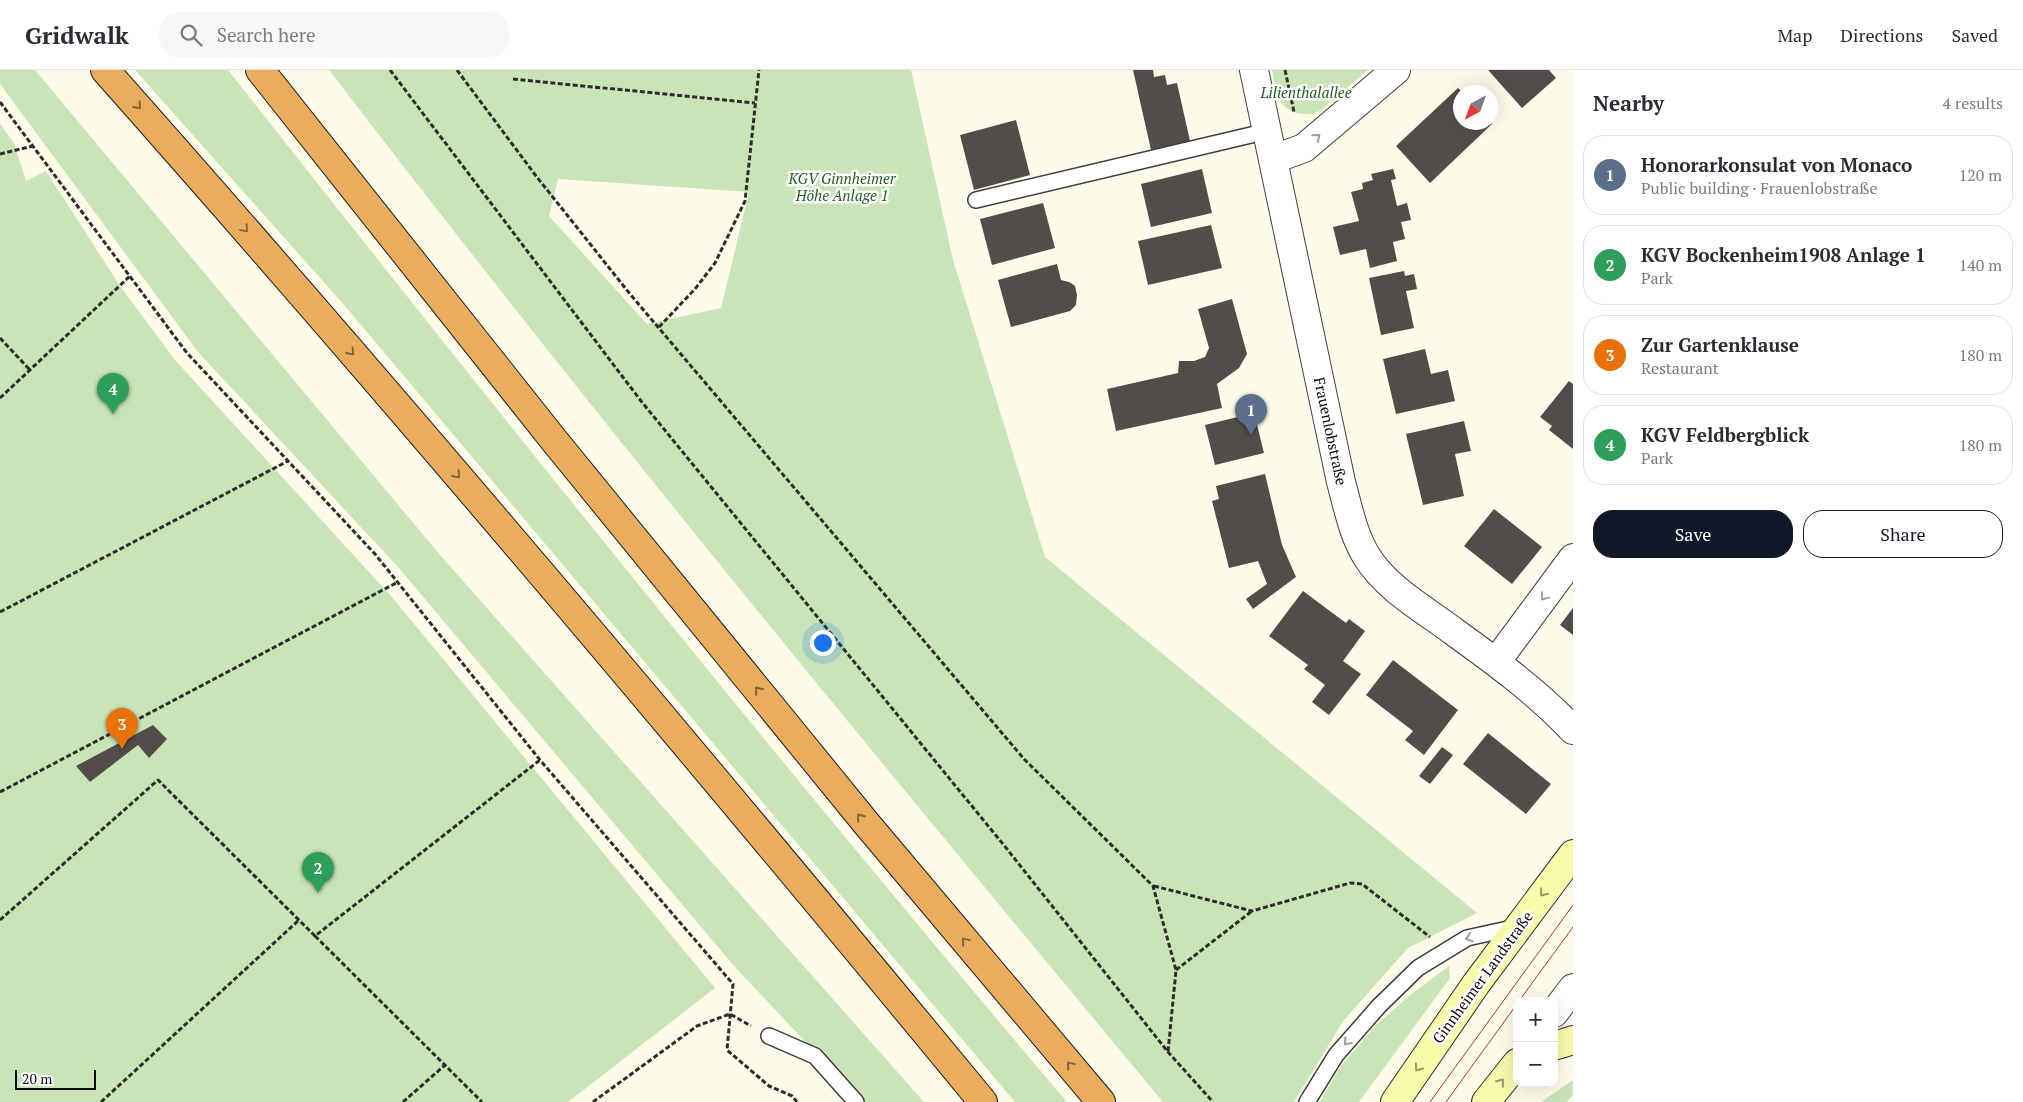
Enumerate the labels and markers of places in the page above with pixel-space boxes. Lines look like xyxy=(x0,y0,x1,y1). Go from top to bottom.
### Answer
pin: 4 xyxy=(97,373,129,414)
pin: 1 xyxy=(1235,394,1267,435)
pin: 3 xyxy=(106,708,138,749)
pin: 2 xyxy=(302,852,334,893)

